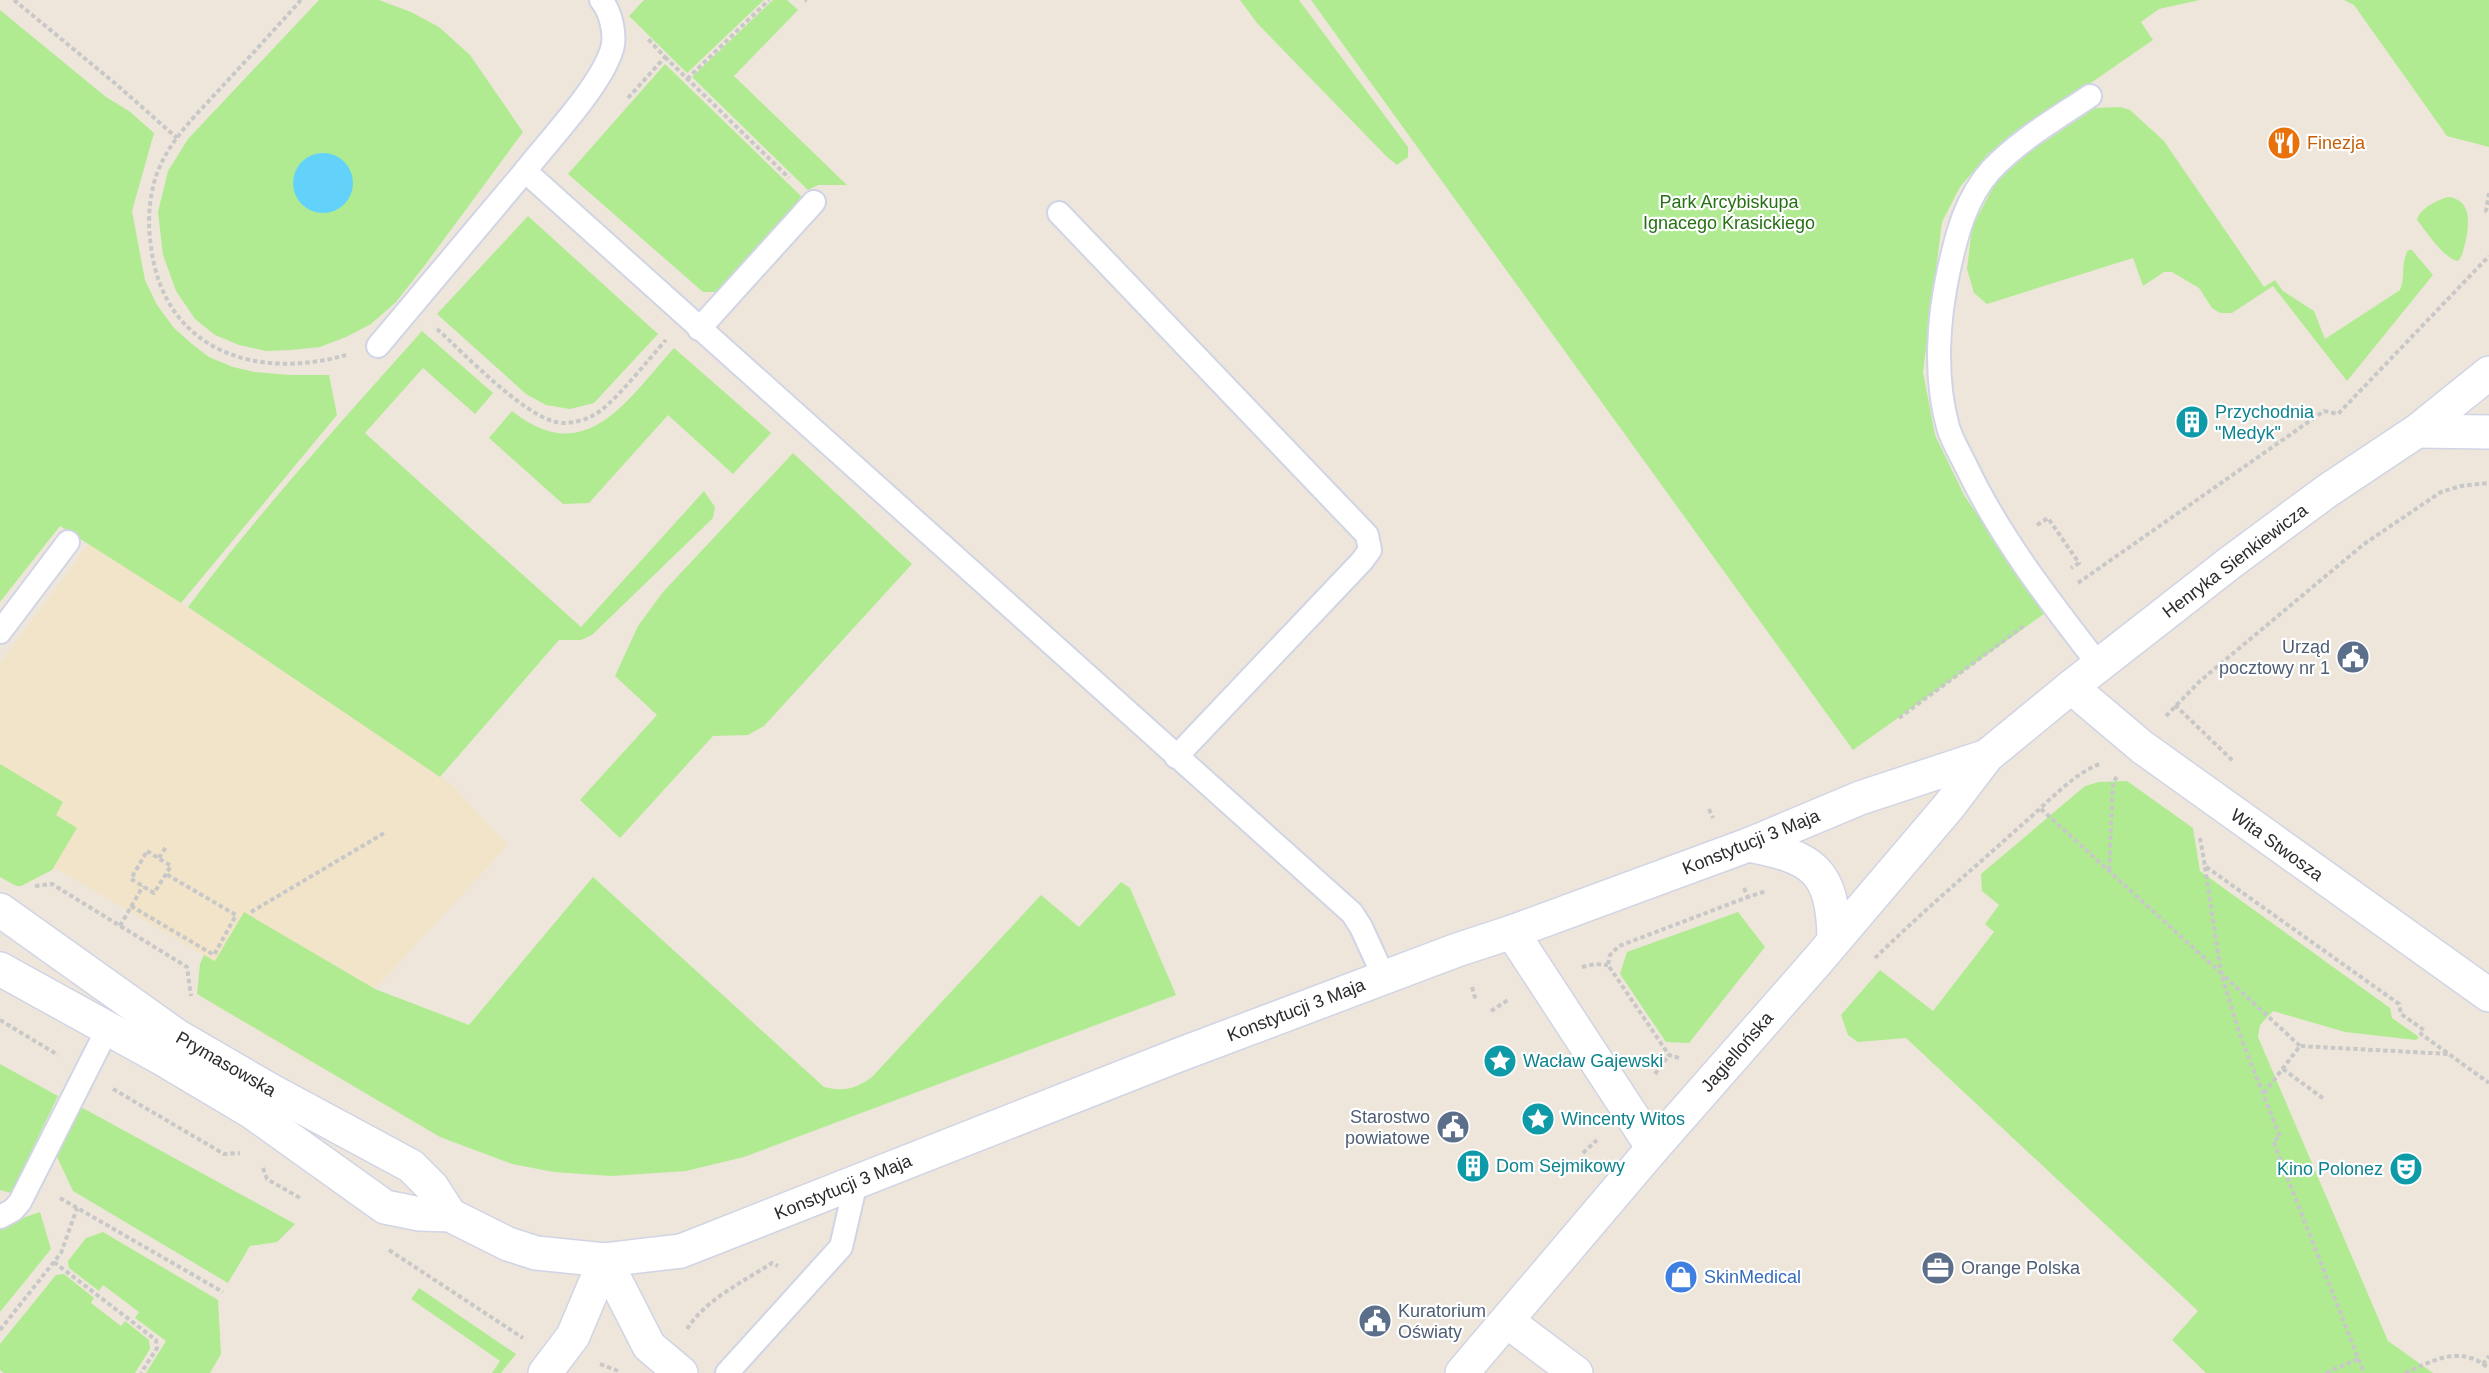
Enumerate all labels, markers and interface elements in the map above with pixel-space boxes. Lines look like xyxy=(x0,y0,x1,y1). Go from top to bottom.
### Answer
restaurant icon: Finezja xyxy=(2266,125,2302,161)
place label: Finezja xyxy=(2307,133,2366,153)
park label: Park Arcybiskupa Ignacego Krasickiego xyxy=(1643,192,1815,233)
place label: Przychodnia "Medyk" xyxy=(2215,402,2315,443)
building icon: Przychodnia "Medyk" xyxy=(2174,404,2210,440)
street label: Henryka Sienkiewicza xyxy=(2159,499,2312,622)
place label: Urząd pocztowy nr 1 xyxy=(2219,637,2330,678)
public building icon: Urząd pocztowy nr 1 xyxy=(2335,639,2371,675)
street label: Konstytucji 3 Maja xyxy=(1680,805,1823,879)
street label: Wita Stwosza xyxy=(2227,805,2328,886)
street label: Konstytucji 3 Maja xyxy=(1224,974,1369,1046)
street label: Jagiellońska xyxy=(1697,1007,1778,1096)
street label: Prymasowska xyxy=(172,1027,280,1101)
place icon: Wacław Gajewski xyxy=(1482,1043,1518,1079)
place label: Wacław Gajewski xyxy=(1523,1051,1663,1071)
place icon: Wincenty Witos xyxy=(1520,1101,1556,1137)
place label: Starostwo powiatowe xyxy=(1345,1107,1430,1148)
public building icon: Starostwo powiatowe xyxy=(1435,1109,1471,1145)
place label: Wincenty Witos xyxy=(1561,1109,1685,1129)
building icon: Dom Sejmikowy xyxy=(1455,1148,1491,1184)
street label: Konstytucji 3 Maja xyxy=(772,1150,915,1224)
theatre icon: Kino Polonez xyxy=(2388,1151,2424,1187)
place label: Dom Sejmikowy xyxy=(1496,1156,1625,1176)
place label: Kino Polonez xyxy=(2277,1159,2383,1179)
office icon: Orange Polska xyxy=(1920,1250,1956,1286)
place label: Orange Polska xyxy=(1961,1258,2081,1278)
shop icon: SkinMedical xyxy=(1663,1259,1699,1295)
place label: SkinMedical xyxy=(1704,1267,1801,1287)
place label: Kuratorium Oświaty xyxy=(1398,1301,1486,1342)
public building icon: Kuratorium Oświaty xyxy=(1357,1303,1393,1339)

